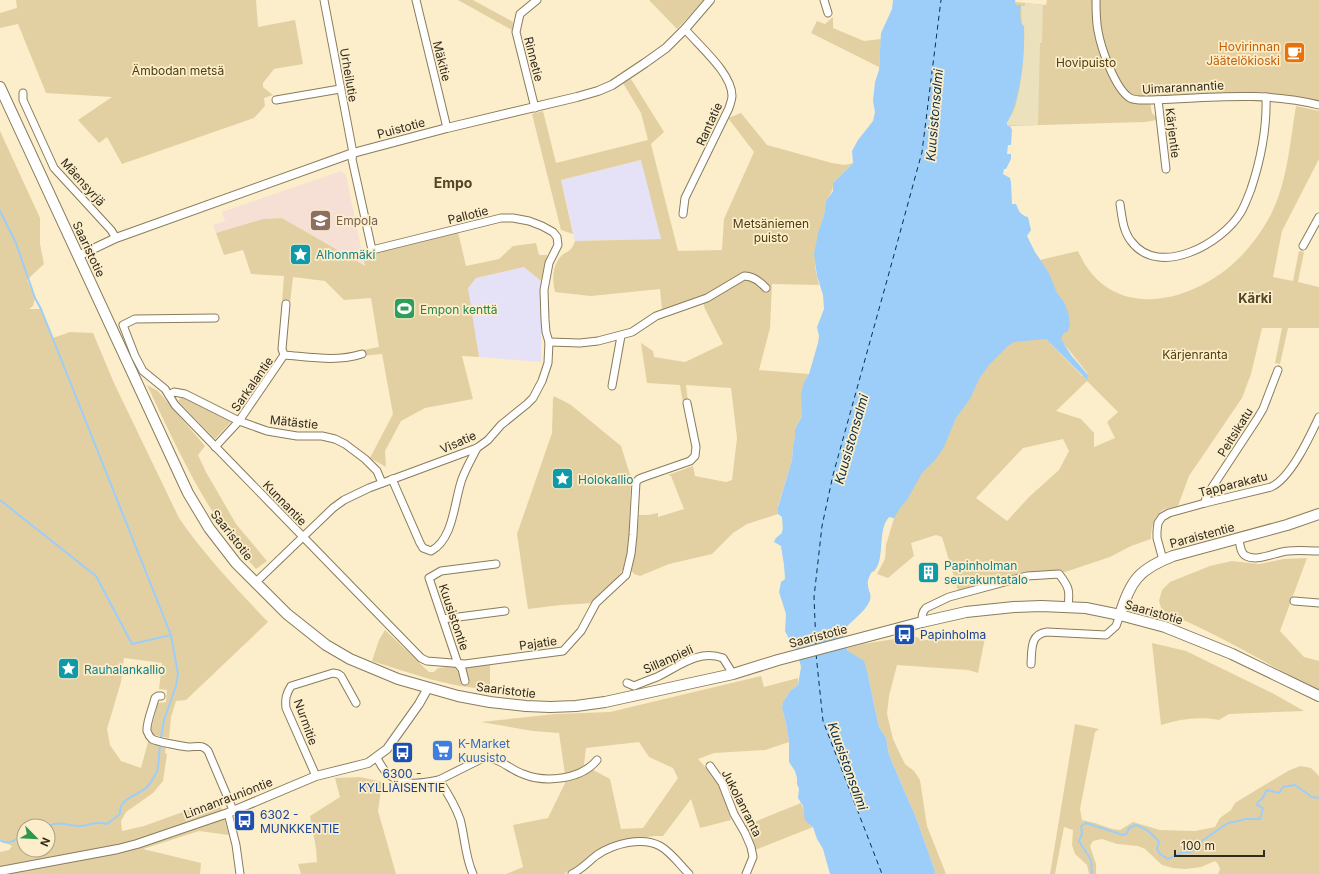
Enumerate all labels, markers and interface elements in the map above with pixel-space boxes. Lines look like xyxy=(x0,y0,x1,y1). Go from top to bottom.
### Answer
street label: Rinnetie xyxy=(521,35,547,83)
street label: Mäkitie xyxy=(430,39,454,83)
place label: Hovirinnan Jäätelökioski xyxy=(1206,39,1280,68)
cafe icon: Hovirinnan Jäätelökioski xyxy=(1282,40,1308,66)
street label: Urheilutie xyxy=(337,47,361,103)
park label: Hovipuisto xyxy=(1056,55,1116,70)
park label: Ämbodan metsä xyxy=(132,63,224,78)
water label: Kuusistonsalmi xyxy=(922,67,946,162)
street label: Uimarannantie xyxy=(1142,77,1224,97)
street label: Rantatie xyxy=(693,100,725,148)
street label: Kärjentie xyxy=(1162,107,1184,159)
street label: Puistotie xyxy=(375,114,427,142)
street label: Mäensyrjä xyxy=(58,155,108,209)
district label: Empo xyxy=(434,174,473,191)
street label: Pallotie xyxy=(446,203,490,227)
school or university icon: Empola xyxy=(308,207,334,233)
place label: Empola xyxy=(336,213,378,228)
park label: Metsäniemen puisto xyxy=(733,216,809,245)
street label: Saaristotie xyxy=(70,219,108,279)
place icon: Alhonmäki xyxy=(288,241,314,267)
place label: Alhonmäki xyxy=(316,247,375,262)
district label: Kärki xyxy=(1238,290,1272,306)
sports icon: Empon kenttä xyxy=(392,296,418,322)
place label: Empon kenttä xyxy=(420,302,498,317)
park label: Kärjenranta xyxy=(1162,347,1228,362)
street label: Sarkalantie xyxy=(228,354,276,414)
water label: Kuusistonsalmi xyxy=(831,391,872,486)
street label: Peitsikatu xyxy=(1214,405,1256,459)
street label: Mätästie xyxy=(269,412,319,432)
street label: Visatie xyxy=(438,427,478,457)
place icon: Holokallio xyxy=(549,466,575,492)
street label: Tapparakatu xyxy=(1197,468,1269,500)
place label: Holokallio xyxy=(578,472,633,487)
street label: Kunnantie xyxy=(260,477,310,529)
street label: Saaristotie xyxy=(208,507,256,563)
street label: Paraistentie xyxy=(1168,519,1236,551)
place label: Papinholman seurakuntatalo xyxy=(944,558,1028,587)
building icon: Papinholman seurakuntatalo xyxy=(916,559,942,585)
street label: Kuusistontie xyxy=(436,582,472,652)
street label: Saaristotie xyxy=(1123,597,1185,627)
street label: Saaristotie xyxy=(787,621,849,651)
bus stop icon: Papinholma xyxy=(891,621,917,647)
place label: Papinholma xyxy=(920,627,986,642)
street label: Pajatie xyxy=(518,633,558,653)
street label: Sillanpieli xyxy=(641,641,695,677)
place icon: Rauhalankallio xyxy=(56,656,82,682)
place label: Rauhalankallio xyxy=(84,662,165,677)
street label: Saaristotie xyxy=(475,679,537,701)
street label: Nurmitie xyxy=(291,697,321,747)
water label: Kuusistonsalmi xyxy=(825,720,872,813)
place label: K-Market Kuusisto xyxy=(458,736,510,765)
supermarket icon: K-Market Kuusisto xyxy=(429,737,455,763)
bus stop icon: 6300 - KYLLIÄISENTIE xyxy=(389,739,415,765)
place label: 6300 - KYLLIÄISENTIE xyxy=(359,766,445,795)
street label: Jukolanranta xyxy=(719,767,765,839)
street label: Linnanrauniontie xyxy=(181,774,275,822)
place label: 6302 - MUNKKENTIE xyxy=(260,807,339,836)
bus stop icon: 6302 - MUNKKENTIE xyxy=(232,808,258,834)
north arrow xyxy=(16,818,56,858)
scale bar xyxy=(1175,832,1264,858)
text: N xyxy=(37,835,53,849)
text: 100 m xyxy=(1181,838,1215,853)

